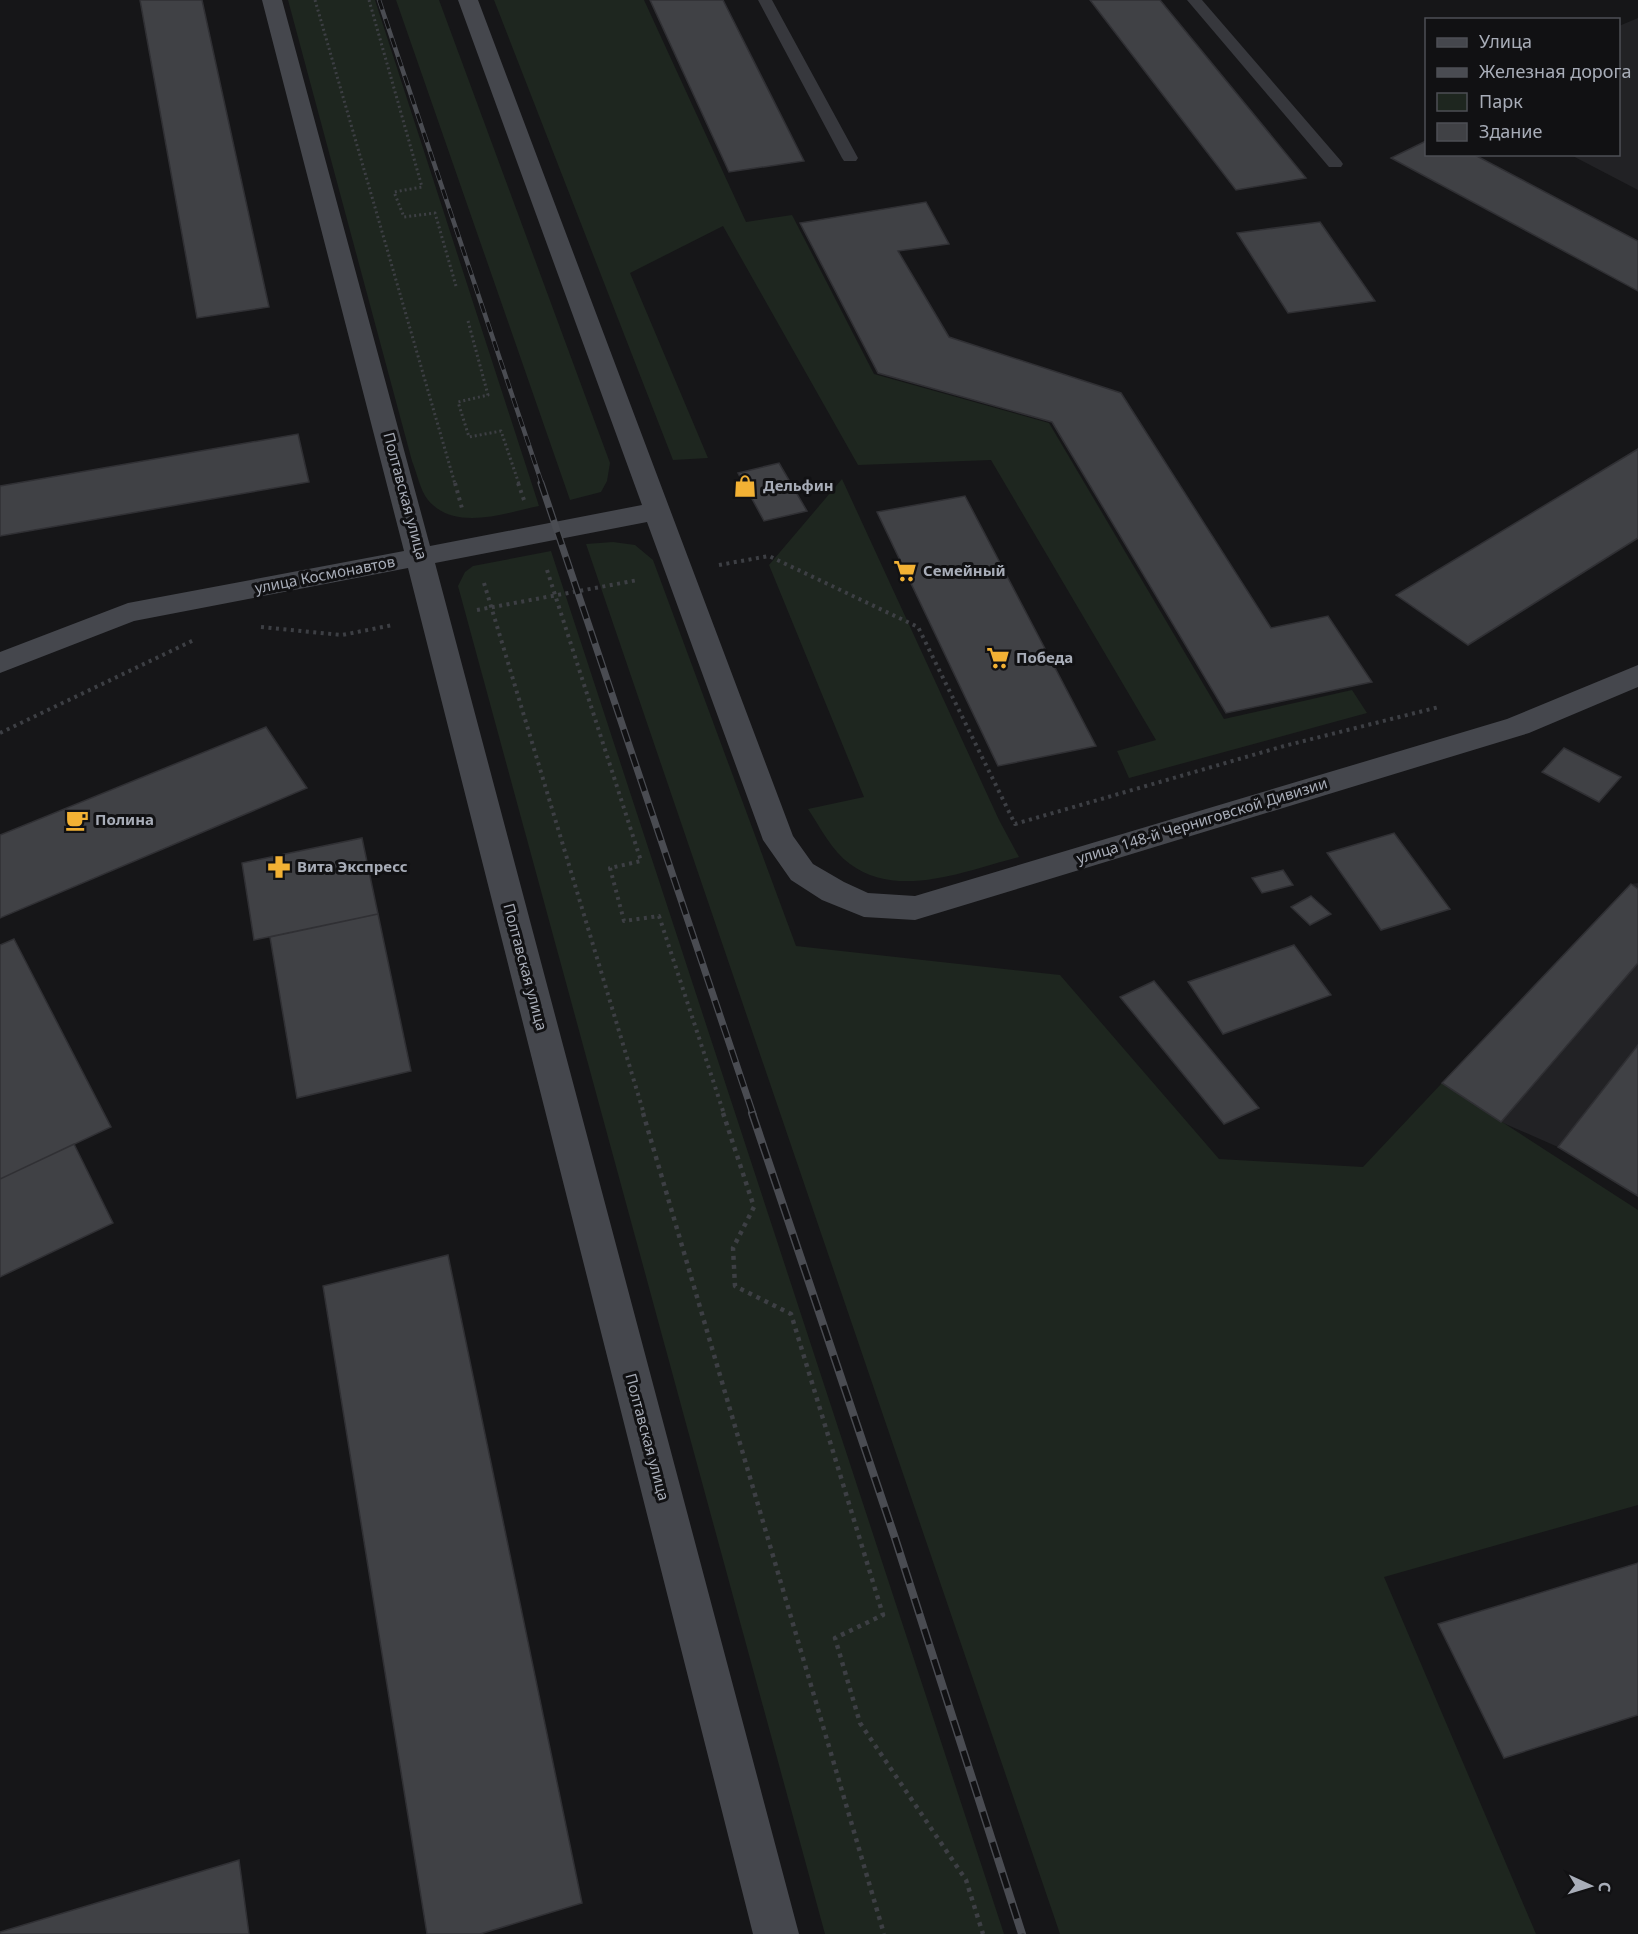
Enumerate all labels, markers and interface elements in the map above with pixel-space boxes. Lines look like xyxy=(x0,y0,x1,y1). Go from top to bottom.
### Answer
legend xyxy=(1425,18,1620,156)
text: Улица xyxy=(1479,29,1532,53)
text: Железная дорога xyxy=(1479,59,1631,83)
text: Парк xyxy=(1479,89,1523,113)
text: Здание xyxy=(1479,119,1543,143)
street label: Полтавская улица xyxy=(379,430,433,562)
shop icon: Дельфин xyxy=(732,473,758,499)
place label: Дельфин xyxy=(763,475,834,495)
street label: улица Космонавтов xyxy=(253,551,397,597)
supermarket icon: Семейный xyxy=(892,558,918,584)
place label: Семейный xyxy=(923,560,1006,580)
supermarket icon: Победа xyxy=(985,645,1011,671)
place label: Победа xyxy=(1016,647,1073,667)
street label: улица 148-й Черниговской Дивизии xyxy=(1074,772,1330,868)
cafe icon: Полина xyxy=(64,807,90,833)
place label: Полина xyxy=(95,809,154,829)
pharmacy icon: Вита Экспресс xyxy=(266,854,292,880)
place label: Вита Экспресс xyxy=(297,856,408,876)
street label: Полтавская улица xyxy=(499,901,553,1033)
street label: Полтавская улица xyxy=(621,1371,675,1503)
north arrow xyxy=(1560,1856,1620,1916)
text: С xyxy=(1594,1881,1616,1893)

